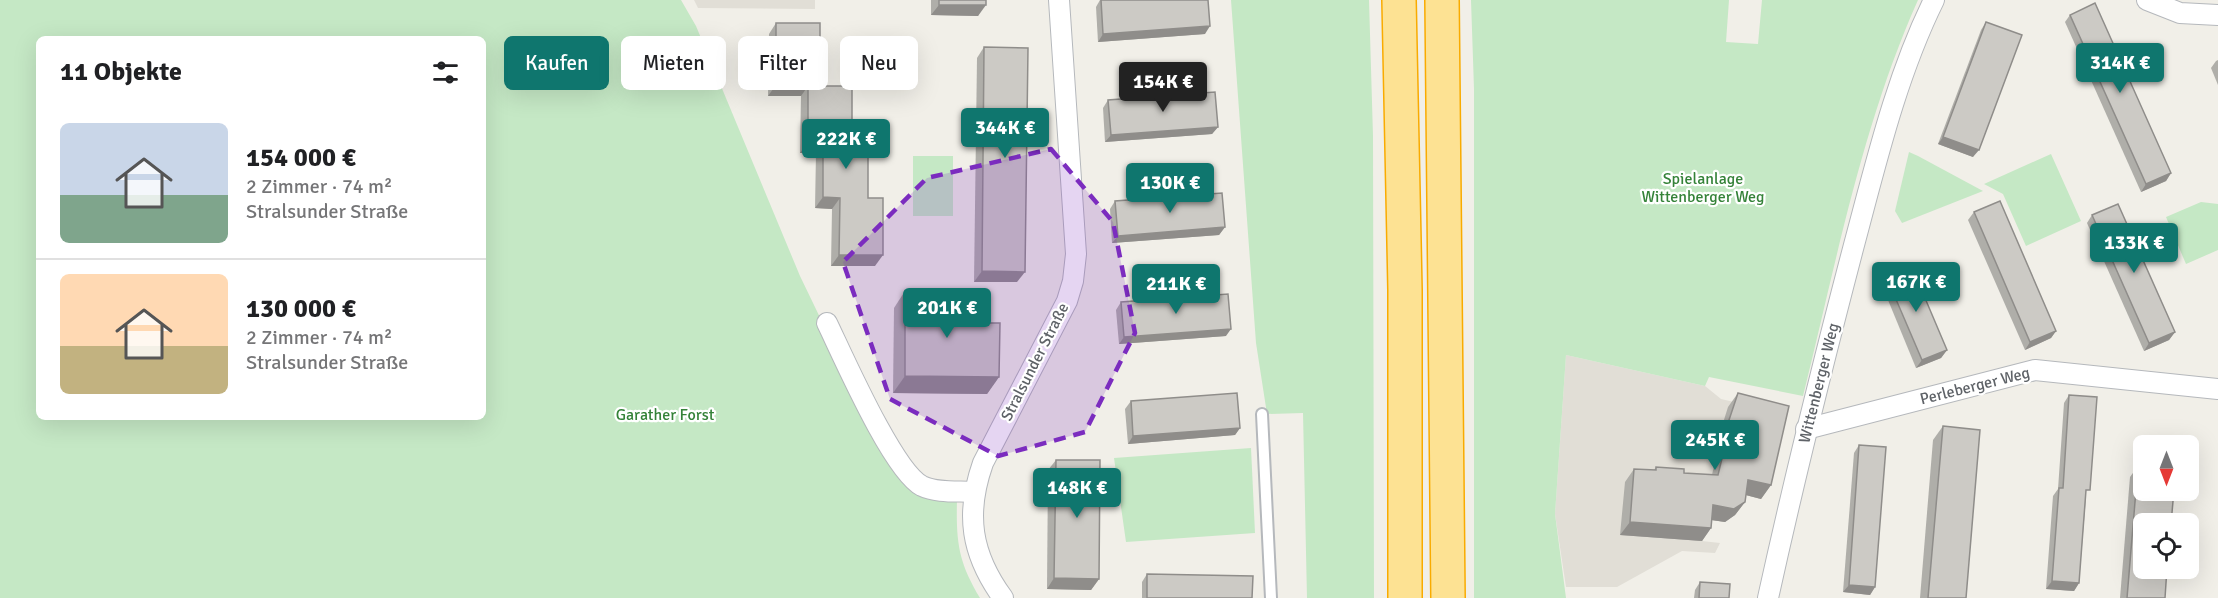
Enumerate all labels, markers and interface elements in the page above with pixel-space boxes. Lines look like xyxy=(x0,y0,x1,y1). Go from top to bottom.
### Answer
chip: Kaufen xyxy=(504,36,609,90)
chip: Mieten xyxy=(621,36,726,90)
chip: Filter xyxy=(738,36,828,90)
chip: Neu xyxy=(840,36,918,90)
pin: 314K € xyxy=(2071,43,2169,94)
text: 314K € xyxy=(2090,50,2150,75)
text: 11 Objekte xyxy=(60,56,182,88)
icon: filters xyxy=(429,56,462,89)
pin: 154K € xyxy=(1114,62,1212,113)
text: 154K € xyxy=(1133,69,1193,94)
pin: 344K € xyxy=(956,108,1054,159)
text: 344K € xyxy=(975,115,1035,140)
pin: 222K € xyxy=(797,119,895,170)
text: 222K € xyxy=(816,126,876,151)
text: 154 000 € xyxy=(246,142,356,174)
icon: home xyxy=(108,147,180,219)
pin: 130K € xyxy=(1121,163,1219,214)
park label: Spielanlage Wittenberger Weg xyxy=(1641,169,1765,207)
text: 130K € xyxy=(1140,170,1200,195)
text: 2 Zimmer · 74 m² xyxy=(246,174,392,199)
text: Stralsunder Straße xyxy=(246,199,408,224)
pin: 133K € xyxy=(2085,223,2183,274)
text: 133K € xyxy=(2104,230,2164,255)
pin: 167K € xyxy=(1867,262,1965,313)
pin: 211K € xyxy=(1127,264,1225,315)
text: 167K € xyxy=(1886,269,1946,294)
text: 211K € xyxy=(1146,271,1206,296)
pin: 201K € xyxy=(898,288,996,339)
text: 130 000 € xyxy=(246,293,356,325)
text: 201K € xyxy=(917,295,977,320)
icon: home xyxy=(108,298,180,370)
street label: Stralsunder Straße xyxy=(997,300,1073,424)
street label: Wittenberger Weg xyxy=(1794,321,1844,445)
text: 2 Zimmer · 74 m² xyxy=(246,325,392,350)
text: Stralsunder Straße xyxy=(246,350,408,375)
street label: Perleberger Weg xyxy=(1918,363,2032,409)
park label: Garather Forst xyxy=(616,405,715,425)
pin: 245K € xyxy=(1666,420,1764,471)
text: 245K € xyxy=(1685,427,1745,452)
north arrow xyxy=(2133,435,2199,501)
map controls xyxy=(2133,435,2199,579)
pin: 148K € xyxy=(1028,468,1126,519)
text: 148K € xyxy=(1047,475,1107,500)
button: locate xyxy=(2133,513,2199,579)

